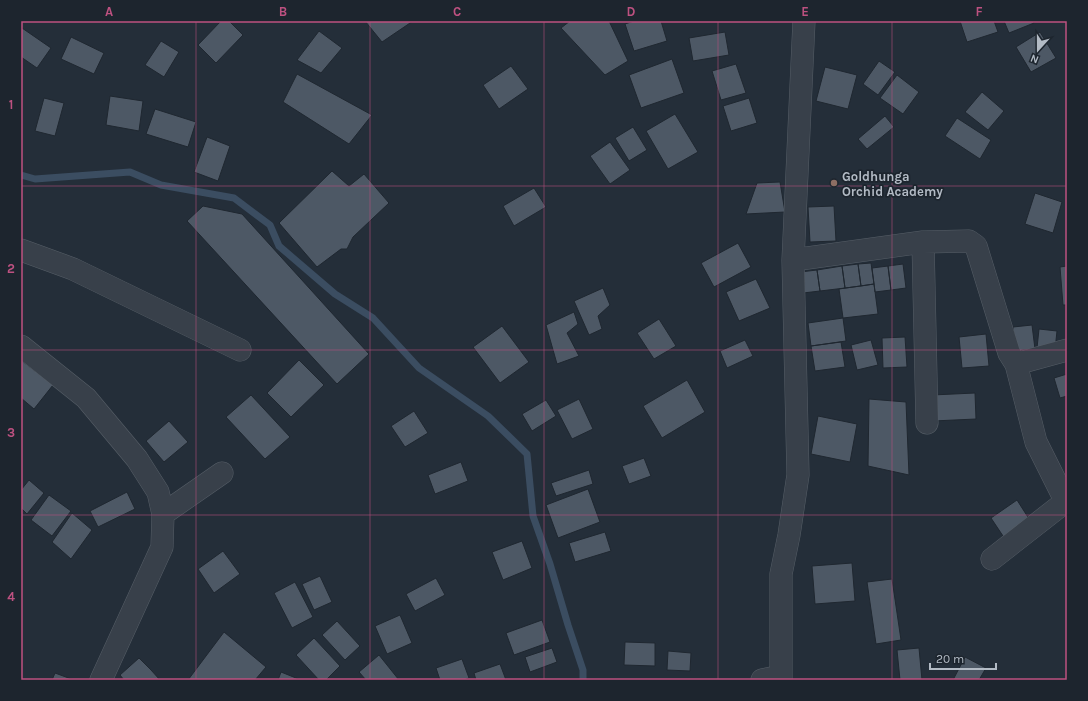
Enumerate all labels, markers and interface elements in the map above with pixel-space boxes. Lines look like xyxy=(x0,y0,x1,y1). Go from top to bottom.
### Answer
text: A xyxy=(105,4,113,19)
text: B xyxy=(279,4,287,19)
text: C xyxy=(453,4,461,19)
text: D xyxy=(627,4,636,19)
text: E xyxy=(801,4,809,19)
text: F xyxy=(975,4,983,19)
north arrow xyxy=(1018,30,1058,70)
text: N xyxy=(1029,51,1041,66)
text: 1 xyxy=(9,97,13,112)
place label: Goldhunga Orchid Academy xyxy=(842,169,943,199)
marker: Goldhunga Orchid Academy xyxy=(829,178,839,188)
text: 2 xyxy=(7,261,15,276)
text: 3 xyxy=(7,425,15,440)
text: 4 xyxy=(7,589,15,604)
scale bar xyxy=(930,645,996,671)
text: 20 m xyxy=(936,652,964,666)

